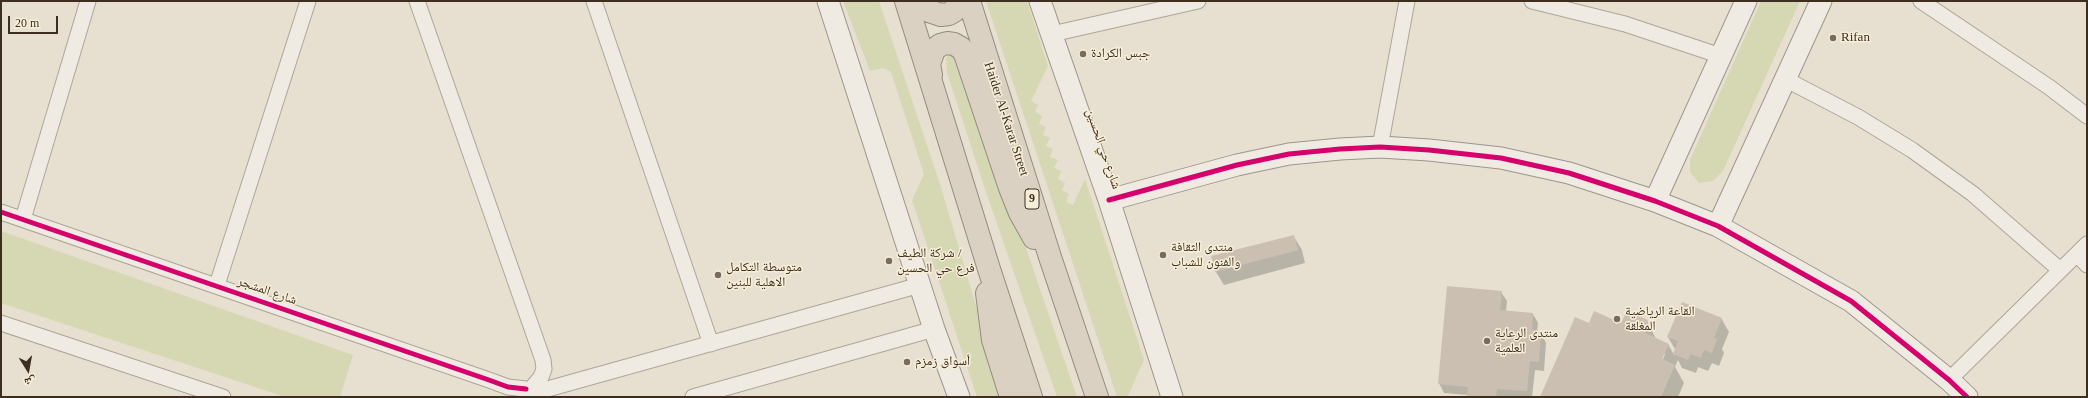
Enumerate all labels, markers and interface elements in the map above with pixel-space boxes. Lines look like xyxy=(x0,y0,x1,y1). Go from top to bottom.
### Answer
scale bar xyxy=(10,8,60,34)
text: 20 m xyxy=(15,16,39,30)
place label: Rifan xyxy=(1841,30,1870,46)
marker: Rifan xyxy=(1828,33,1838,43)
place label: جبس الكرادة xyxy=(1091,46,1150,62)
marker: جبس الكرادة xyxy=(1078,49,1088,59)
street label: Haider Al-Karar Street xyxy=(980,60,1032,178)
street label: شارع حي الحسين xyxy=(1082,107,1124,191)
road number: 9 xyxy=(1025,189,1039,209)
place label: منتدى الثقافة والفنون للشباب xyxy=(1171,240,1240,271)
place label: شركة الطيف / فرع حي الحسين xyxy=(897,246,975,277)
marker: منتدى الثقافة والفنون للشباب xyxy=(1158,250,1168,260)
marker: شركة الطيف / فرع حي الحسين xyxy=(884,256,894,266)
place label: متوسطة التكامل الاهلية للبنين xyxy=(726,260,802,291)
marker: متوسطة التكامل الاهلية للبنين xyxy=(713,270,723,280)
street label: شارع المشجر xyxy=(235,274,299,308)
place label: القاعة الرياضية المغلقة xyxy=(1625,304,1694,335)
marker: القاعة الرياضية المغلقة xyxy=(1612,314,1622,324)
place label: منتدى الرعاية العلمية xyxy=(1495,326,1558,357)
marker: منتدى الرعاية العلمية xyxy=(1482,336,1492,346)
north arrow xyxy=(8,350,48,390)
place label: أسواق زمزم xyxy=(915,354,970,370)
marker: أسواق زمزم xyxy=(902,357,912,367)
text: ش xyxy=(23,375,37,389)

